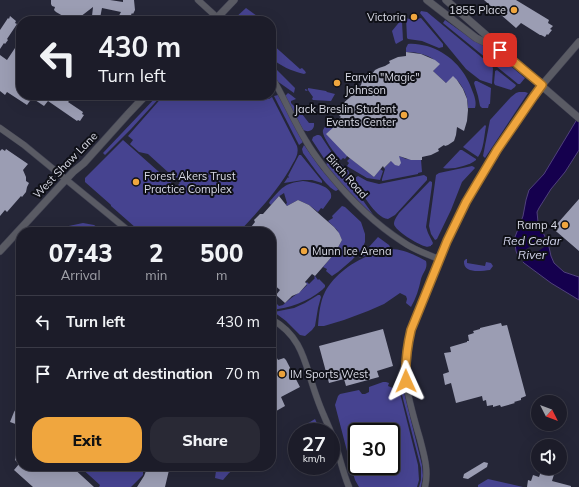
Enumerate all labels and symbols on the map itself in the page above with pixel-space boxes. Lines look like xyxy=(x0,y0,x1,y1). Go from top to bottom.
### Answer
place label: 1855 Place xyxy=(449,3,506,17)
marker: 1855 Place xyxy=(509,5,519,15)
place label: Victoria xyxy=(367,10,406,24)
marker: Victoria xyxy=(409,12,419,22)
pin xyxy=(483,33,517,67)
place label: Earvin "Magic" Johnson xyxy=(345,70,419,97)
marker: Earvin "Magic" Johnson xyxy=(332,78,342,88)
place label: Jack Breslin Student Events Center xyxy=(294,102,396,129)
marker: Jack Breslin Student Events Center xyxy=(399,110,409,120)
street label: West Shaw Lane xyxy=(30,129,100,201)
street label: Birch Road xyxy=(323,151,371,201)
place label: Forest Akers Trust Practice Complex xyxy=(144,169,236,196)
marker: Forest Akers Trust Practice Complex xyxy=(131,177,141,187)
place label: Ramp 4 xyxy=(517,218,557,232)
marker: Ramp 4 xyxy=(560,220,570,230)
water label: Red Cedar River xyxy=(503,233,562,262)
place label: Munn Ice Arena xyxy=(312,244,392,258)
marker: Munn Ice Arena xyxy=(299,246,309,256)
position arrow xyxy=(385,360,427,402)
place label: IM Sports West xyxy=(290,367,368,381)
marker: IM Sports West xyxy=(277,369,287,379)
north arrow xyxy=(531,395,567,431)
speed limit sign: 30 xyxy=(348,423,400,475)

